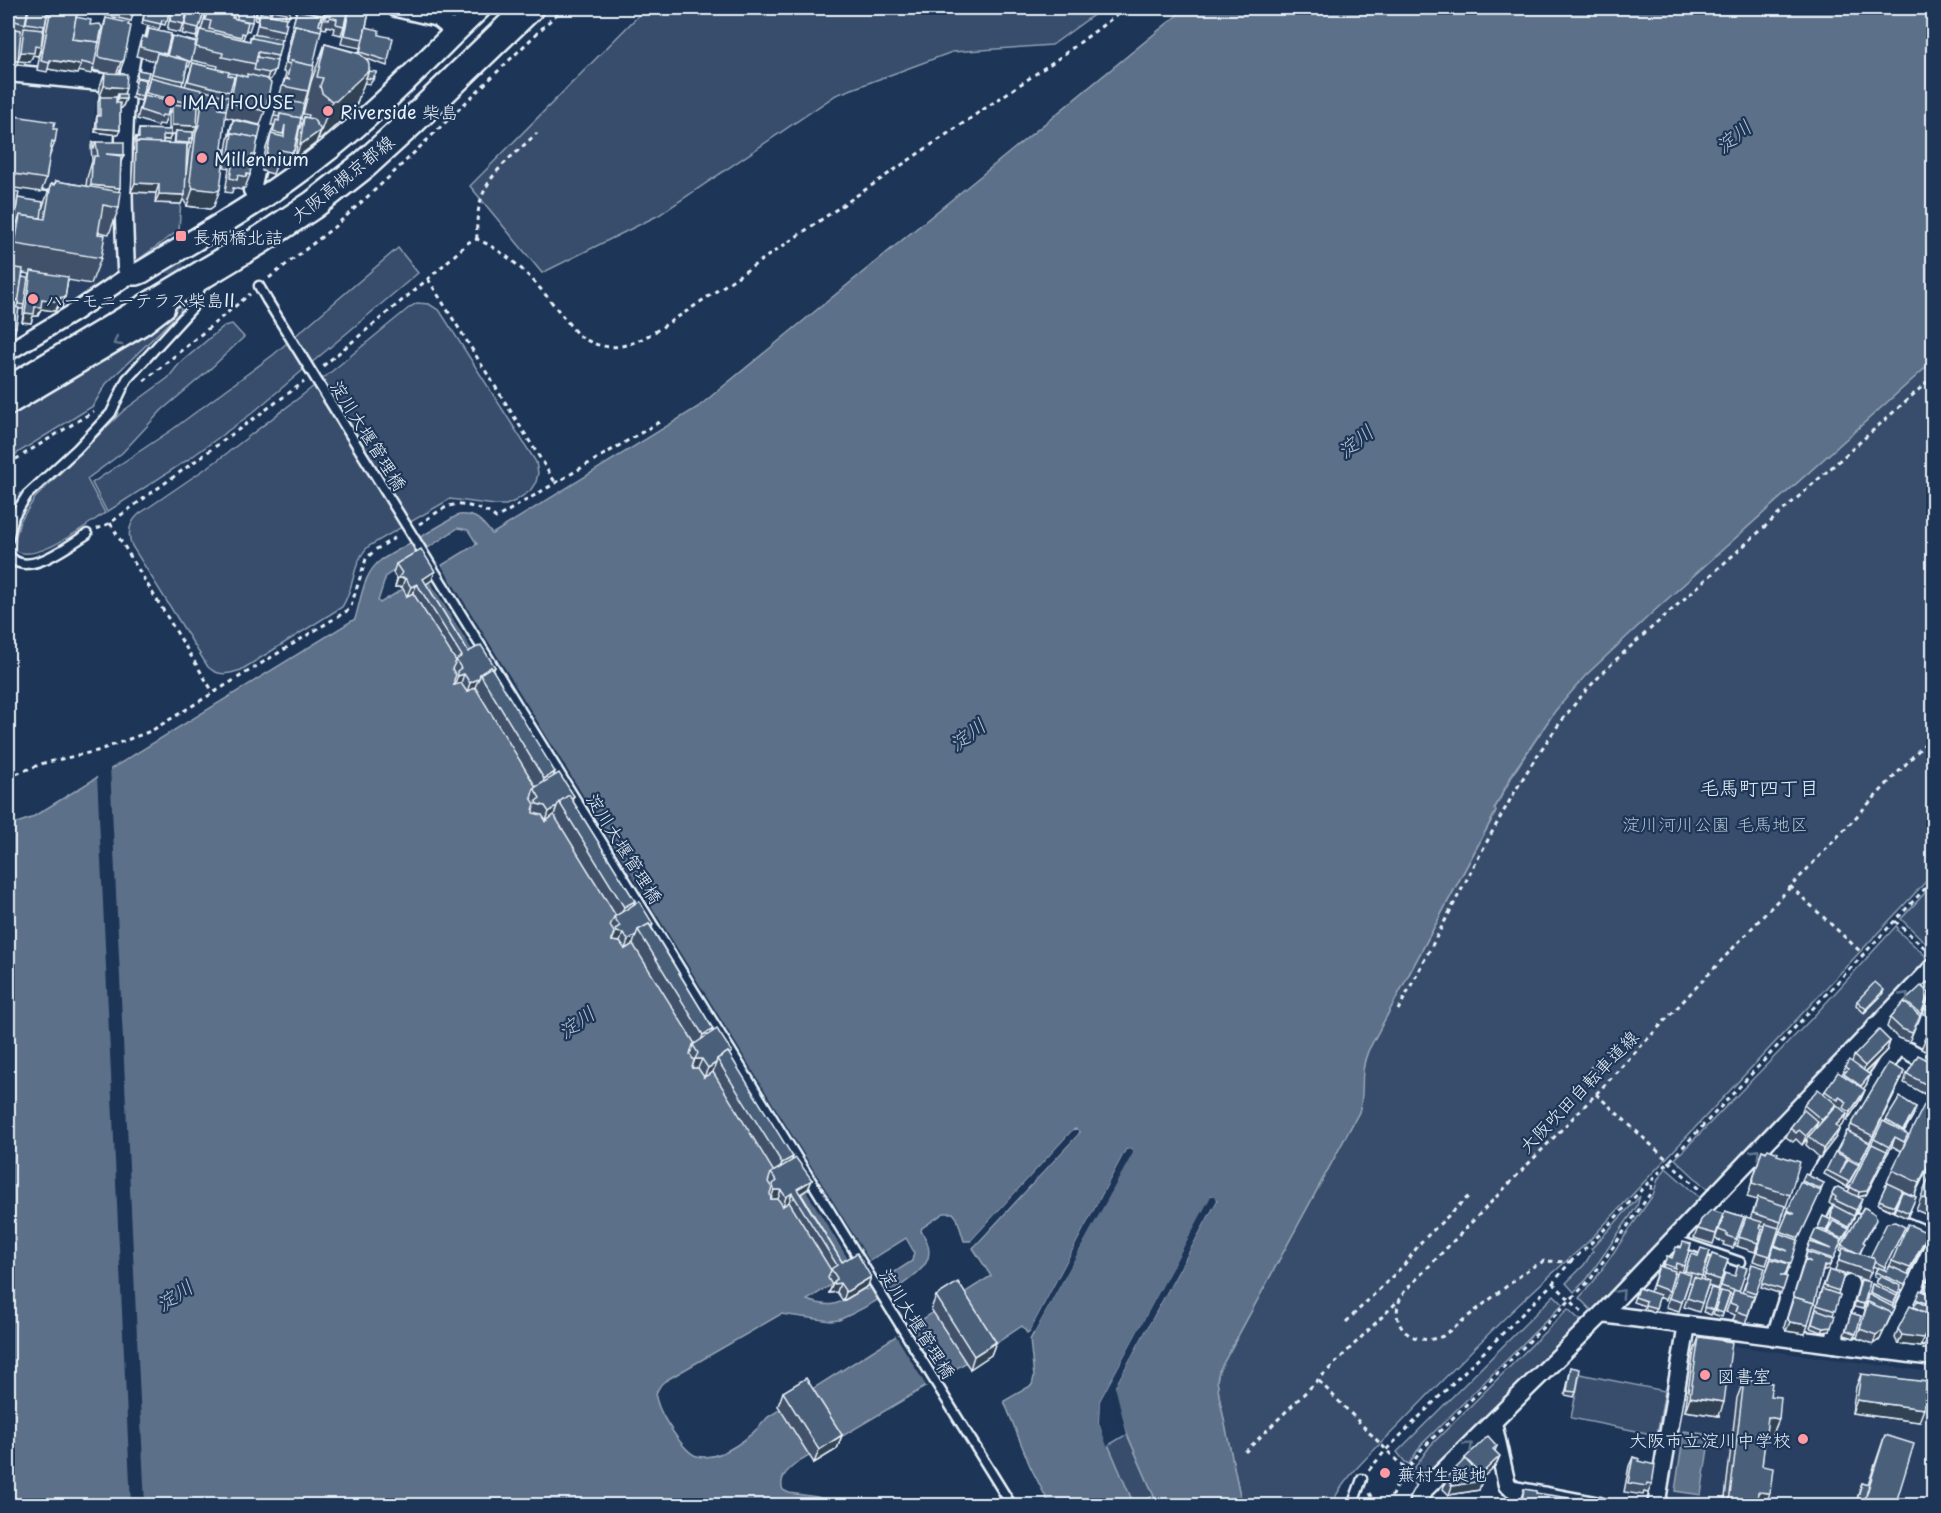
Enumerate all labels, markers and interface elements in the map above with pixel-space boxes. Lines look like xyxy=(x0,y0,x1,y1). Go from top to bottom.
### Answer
place label: IMAI HOUSE xyxy=(182,88,295,115)
marker: IMAI HOUSE xyxy=(163,94,177,108)
place label: Riverside 柴島 xyxy=(340,98,458,125)
marker: Riverside 柴島 xyxy=(321,104,335,118)
water label: 淀川 xyxy=(1708,112,1758,160)
street label: 大阪高槻京都線 xyxy=(285,128,399,228)
place label: Millennium xyxy=(214,145,309,172)
marker: Millennium xyxy=(195,151,209,165)
place label: 長柄橋北詰 xyxy=(193,223,283,250)
marker: 長柄橋北詰 xyxy=(174,229,188,243)
place label: ハーモニーテラス柴島II xyxy=(45,286,235,313)
marker: ハーモニーテラス柴島II xyxy=(26,292,40,306)
one-way arrow xyxy=(113,334,123,346)
street label: 淀川大堰管理橋 xyxy=(324,374,414,496)
water label: 淀川 xyxy=(1330,417,1380,465)
water label: 淀川 xyxy=(942,710,992,758)
district label: 毛馬町四丁目 xyxy=(1699,772,1819,802)
street label: 淀川大堰管理橋 xyxy=(580,787,670,909)
park label: 淀川河川公園 毛馬地区 xyxy=(1622,810,1808,837)
one-way arrow xyxy=(1897,992,1908,1003)
water label: 淀川 xyxy=(551,998,601,1046)
street label: 大阪吹田自転車道線 xyxy=(1512,1023,1644,1159)
one-way arrow xyxy=(1749,1149,1760,1160)
street label: 淀川大堰管理橋 xyxy=(873,1262,963,1384)
water label: 淀川 xyxy=(149,1271,199,1319)
one-way arrow xyxy=(1614,1290,1625,1301)
place label: 図書室 xyxy=(1717,1362,1771,1389)
marker: 図書室 xyxy=(1698,1368,1712,1382)
place label: 大阪市立淀川中学校 xyxy=(1629,1426,1791,1453)
marker: 大阪市立淀川中学校 xyxy=(1796,1432,1810,1446)
one-way arrow xyxy=(1462,1443,1473,1454)
place label: 蕪村生誕地 xyxy=(1397,1460,1487,1487)
marker: 蕪村生誕地 xyxy=(1378,1466,1392,1480)

